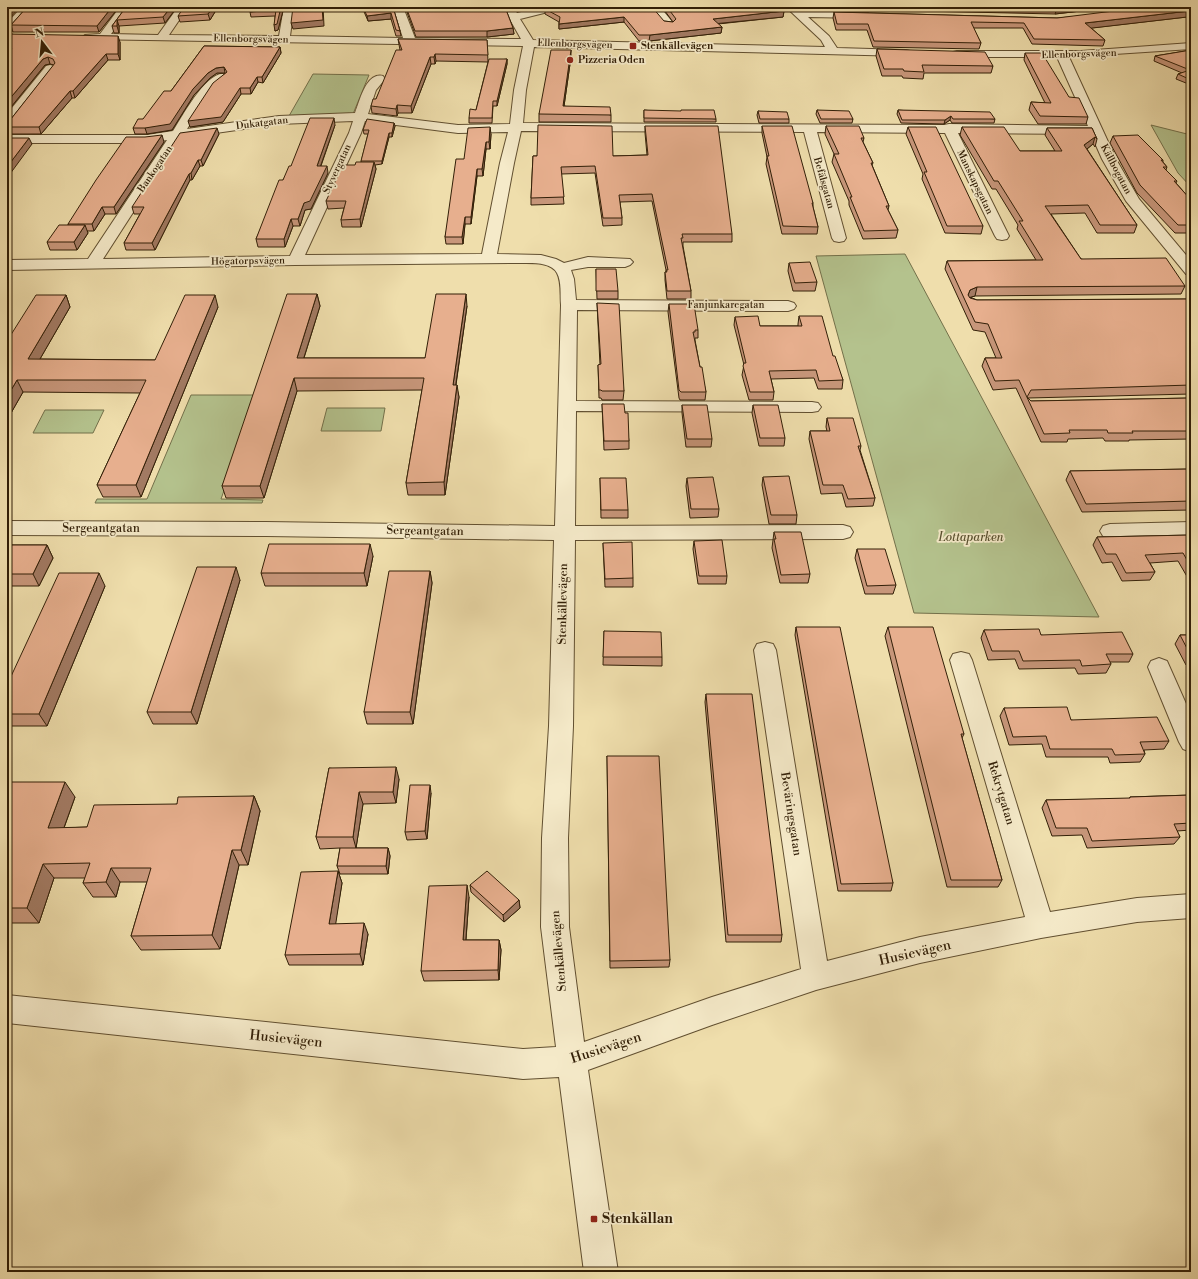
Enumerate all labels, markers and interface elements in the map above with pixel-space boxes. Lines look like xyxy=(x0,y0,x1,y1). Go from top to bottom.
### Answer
north arrow xyxy=(22,22,62,62)
text: N xyxy=(33,25,46,41)
street label: Ellenborgsvägen xyxy=(213,32,289,46)
street label: Ellenborgsvägen xyxy=(537,37,613,51)
place label: Stenkällevägen xyxy=(641,40,714,52)
marker: Stenkällevägen xyxy=(628,41,638,51)
street label: Ellenborgsvägen xyxy=(1041,47,1117,61)
place label: Pizzeria Oden xyxy=(578,54,645,66)
marker: Pizzeria Oden xyxy=(565,55,575,65)
street label: Dukatgatan xyxy=(235,114,289,132)
street label: Styvergatan xyxy=(320,142,354,196)
street label: Källbogatan xyxy=(1098,142,1134,196)
street label: Bankogatan xyxy=(134,143,175,195)
street label: Manskapsgatan xyxy=(954,148,996,216)
street label: Befälsgatan xyxy=(811,155,837,210)
street label: Högatorpsvägen xyxy=(211,254,285,268)
street label: Fanjunkaregatan xyxy=(688,299,764,311)
street label: Sergeantgatan xyxy=(62,521,140,536)
street label: Sergeantgatan xyxy=(386,523,464,539)
park label: Lottaparken xyxy=(938,530,1004,545)
street label: Stenkällevägen xyxy=(555,563,571,645)
street label: Rekrytgatan xyxy=(984,759,1018,827)
street label: Beväringsgatan xyxy=(777,770,805,857)
street label: Stenkällevägen xyxy=(548,910,570,992)
street label: Husievägen xyxy=(877,936,953,970)
street label: Husievägen xyxy=(249,1026,324,1052)
street label: Husievägen xyxy=(568,1028,644,1068)
place label: Stenkällan xyxy=(602,1210,673,1228)
marker: Stenkällan xyxy=(589,1214,599,1224)

